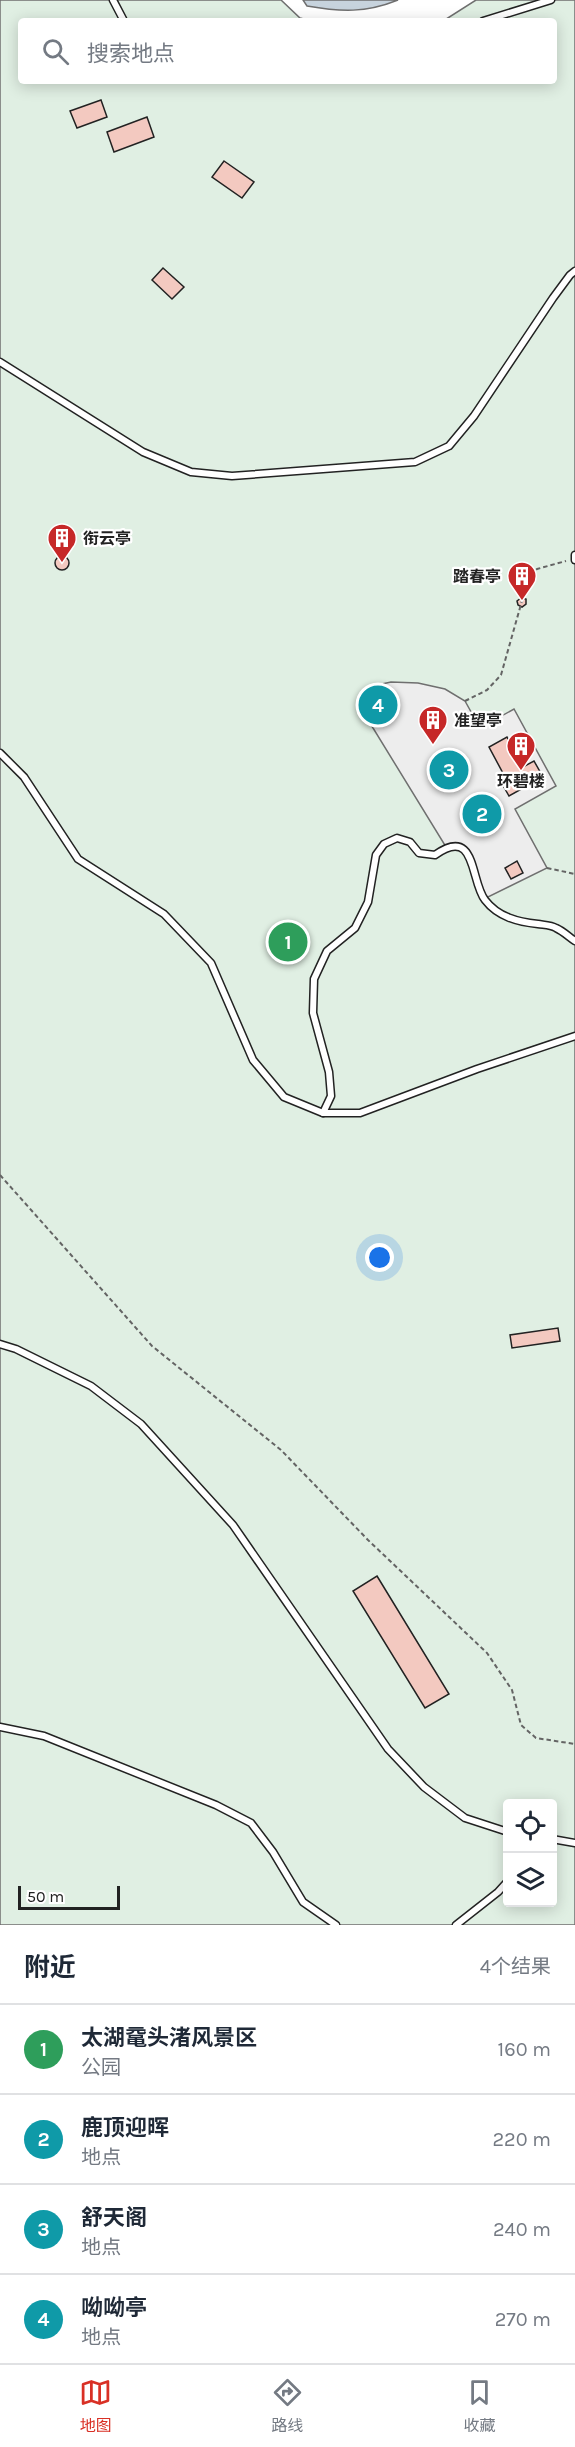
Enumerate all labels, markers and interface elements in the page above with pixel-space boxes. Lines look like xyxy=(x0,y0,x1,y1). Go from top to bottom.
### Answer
search box xyxy=(18,18,557,84)
icon: search xyxy=(39,35,72,68)
text: 搜索地点 xyxy=(87,41,175,67)
building icon: 衔云亭 xyxy=(46,522,78,564)
place label: 衔云亭 xyxy=(83,529,131,548)
building icon: 踏春亭 xyxy=(506,560,538,602)
place label: 踏春亭 xyxy=(453,567,501,586)
pin: 4 xyxy=(358,682,398,728)
building icon: 准望亭 xyxy=(417,704,449,746)
place label: 准望亭 xyxy=(454,711,502,730)
building icon: 环碧楼 xyxy=(505,730,537,772)
pin: 3 xyxy=(430,748,468,792)
place label: 环碧楼 xyxy=(497,772,545,791)
pin: 2 xyxy=(462,792,502,836)
pin: 1 xyxy=(268,920,308,964)
your location xyxy=(365,1243,394,1272)
map controls xyxy=(503,1799,557,1907)
button: locate xyxy=(503,1799,557,1853)
button: layers xyxy=(503,1853,557,1907)
scale bar xyxy=(18,1883,120,1910)
text: 50 m xyxy=(27,1887,64,1906)
text: 附近 xyxy=(24,1952,76,1983)
text: 4个结果 xyxy=(480,1955,551,1978)
text: 太湖鼋头渚风景区 xyxy=(81,2025,257,2051)
text: 1 xyxy=(40,2038,47,2061)
text: 160 m xyxy=(498,2038,551,2061)
text: 公园 xyxy=(81,2056,121,2079)
text: 鹿顶迎晖 xyxy=(81,2115,169,2141)
text: 2 xyxy=(37,2128,50,2151)
text: 220 m xyxy=(492,2128,551,2151)
text: 地点 xyxy=(81,2146,121,2169)
text: 舒天阁 xyxy=(81,2205,147,2231)
text: 3 xyxy=(37,2218,50,2241)
text: 240 m xyxy=(493,2218,551,2241)
text: 地点 xyxy=(81,2236,121,2259)
text: 呦呦亭 xyxy=(81,2295,147,2321)
text: 4 xyxy=(38,2308,49,2331)
text: 270 m xyxy=(495,2308,551,2331)
text: 地点 xyxy=(81,2326,121,2349)
tab: 地图 xyxy=(79,2376,112,2436)
tab: 路线 xyxy=(271,2376,304,2436)
tab: 收藏 xyxy=(463,2376,496,2436)

